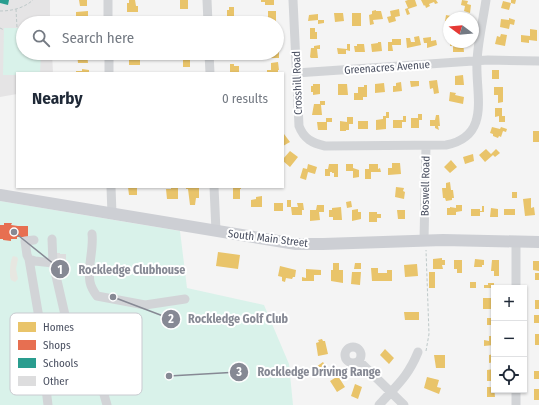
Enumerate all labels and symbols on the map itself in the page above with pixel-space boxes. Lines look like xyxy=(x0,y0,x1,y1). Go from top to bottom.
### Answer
north arrow xyxy=(443,12,479,48)
street label: Crosshill Road xyxy=(290,51,305,115)
street label: Greenacres Avenue xyxy=(344,58,430,77)
street label: Boswell Road xyxy=(418,156,433,216)
street label: South Main Street xyxy=(227,227,309,250)
callout: Rockledge Clubhouse xyxy=(50,257,193,281)
text: 1 xyxy=(57,263,63,277)
text: Rockledge Clubhouse xyxy=(79,263,185,277)
callout: Rockledge Golf Club xyxy=(161,307,296,331)
text: 2 xyxy=(167,312,174,326)
text: Rockledge Golf Club xyxy=(188,312,288,326)
legend xyxy=(10,313,142,395)
text: Homes xyxy=(43,321,74,334)
text: Shops xyxy=(43,339,71,352)
text: Schools xyxy=(43,357,78,370)
callout: Rockledge Driving Range xyxy=(229,360,388,384)
text: 3 xyxy=(235,365,242,379)
text: Rockledge Driving Range xyxy=(257,365,381,379)
text: Other xyxy=(43,375,69,388)

